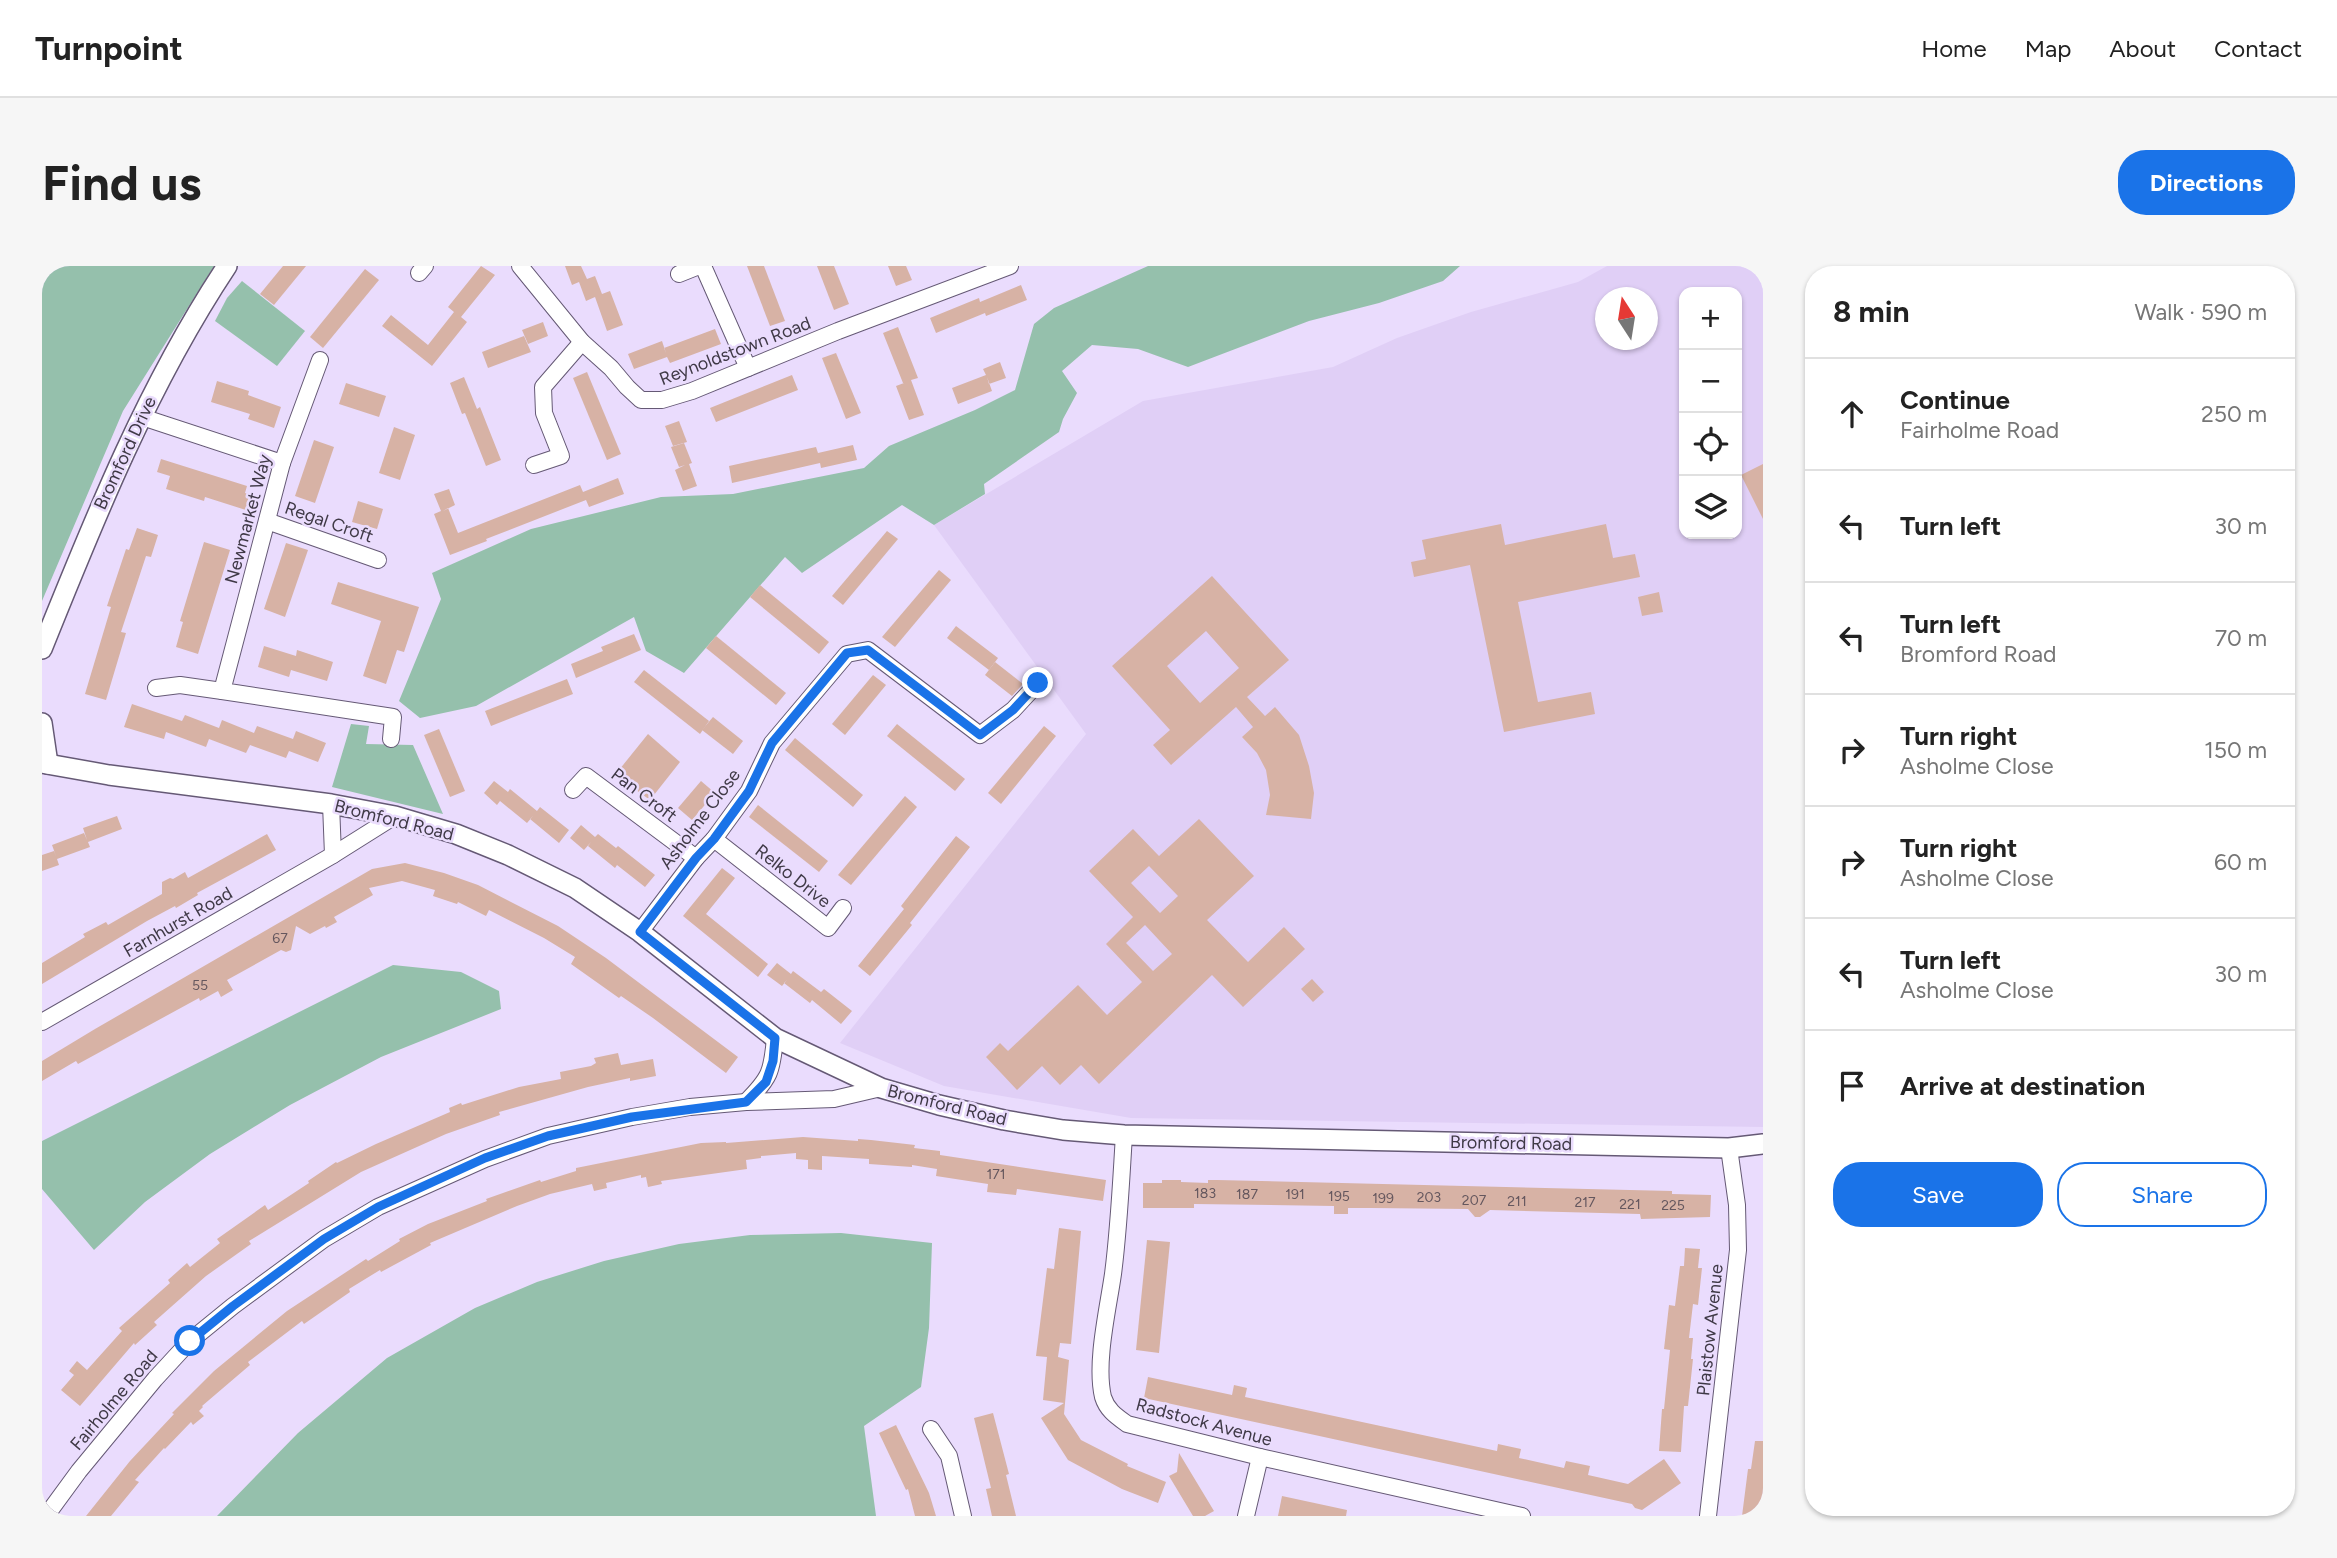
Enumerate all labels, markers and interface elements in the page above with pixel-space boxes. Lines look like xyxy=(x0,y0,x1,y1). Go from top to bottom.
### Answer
text: Turnpoint xyxy=(35,29,183,68)
text: Home xyxy=(1921,34,1987,63)
text: Map xyxy=(2025,34,2071,63)
text: About xyxy=(2109,34,2176,63)
text: Contact xyxy=(2214,34,2302,63)
button: Directions xyxy=(2118,150,2295,215)
text: Find us xyxy=(42,153,201,212)
north arrow xyxy=(1595,287,1658,350)
map controls xyxy=(1679,287,1742,539)
button: + xyxy=(1679,287,1742,350)
text: 8 min xyxy=(1833,293,1910,330)
text: Walk · 590 m xyxy=(2134,298,2267,326)
street label: Reynoldstown Road xyxy=(656,312,814,390)
button: − xyxy=(1679,350,1742,413)
text: Continue xyxy=(1900,384,2010,416)
street label: Bromford Drive xyxy=(89,393,161,513)
icon: ahead xyxy=(1833,395,1871,433)
text: 250 m xyxy=(2201,400,2267,428)
button: locate xyxy=(1679,413,1742,476)
text: Fairholme Road xyxy=(1900,416,2059,444)
street label: Newmarket Way xyxy=(220,451,276,586)
button: layers xyxy=(1679,476,1742,539)
street label: Regal Croft xyxy=(282,497,376,547)
icon: left xyxy=(1833,507,1871,545)
text: Turn left xyxy=(1900,510,2001,542)
text: 30 m xyxy=(2214,512,2267,540)
text: Turn left xyxy=(1900,608,2001,640)
icon: left xyxy=(1833,619,1871,657)
text: 70 m xyxy=(2215,624,2267,652)
text: Bromford Road xyxy=(1900,640,2056,668)
route end xyxy=(1022,667,1053,698)
text: Turn right xyxy=(1900,720,2017,752)
icon: right xyxy=(1833,731,1871,769)
text: 150 m xyxy=(2204,736,2267,764)
text: Asholme Close xyxy=(1900,752,2054,780)
street label: Pan Croft xyxy=(607,763,681,827)
street label: Asholme Close xyxy=(655,764,745,874)
street label: Bromford Road xyxy=(332,795,456,845)
text: Turn right xyxy=(1900,832,2017,864)
street label: Relko Drive xyxy=(751,840,835,913)
icon: right xyxy=(1833,843,1871,881)
text: 60 m xyxy=(2214,848,2267,876)
text: Asholme Close xyxy=(1900,864,2054,892)
street label: Farnhurst Road xyxy=(120,882,236,962)
house number: 67 xyxy=(272,930,288,947)
text: Turn left xyxy=(1900,944,2001,976)
icon: left xyxy=(1833,955,1871,993)
text: 30 m xyxy=(2214,960,2267,988)
text: Asholme Close xyxy=(1900,976,2054,1004)
house number: 55 xyxy=(192,977,208,994)
icon: arrive xyxy=(1833,1067,1871,1105)
text: Arrive at destination xyxy=(1900,1070,2145,1102)
street label: Bromford Road xyxy=(885,1080,1009,1130)
street label: Bromford Road xyxy=(1450,1131,1572,1155)
button: Save xyxy=(1833,1162,2043,1227)
button: Share xyxy=(2057,1162,2267,1227)
house number: 171 xyxy=(986,1166,1006,1183)
house number: 183 xyxy=(1194,1185,1216,1202)
house number: 187 xyxy=(1236,1186,1258,1203)
house number: 191 xyxy=(1285,1186,1305,1203)
house number: 195 xyxy=(1328,1188,1350,1205)
house number: 203 xyxy=(1417,1189,1441,1206)
house number: 199 xyxy=(1372,1190,1394,1207)
house number: 207 xyxy=(1462,1192,1487,1209)
house number: 211 xyxy=(1507,1193,1527,1210)
house number: 217 xyxy=(1574,1194,1596,1211)
house number: 221 xyxy=(1619,1196,1641,1213)
house number: 225 xyxy=(1661,1197,1685,1214)
street label: Plaistow Avenue xyxy=(1692,1263,1728,1397)
route start xyxy=(174,1325,205,1356)
street label: Fairholme Road xyxy=(66,1345,162,1455)
street label: Radstock Avenue xyxy=(1133,1393,1275,1451)

